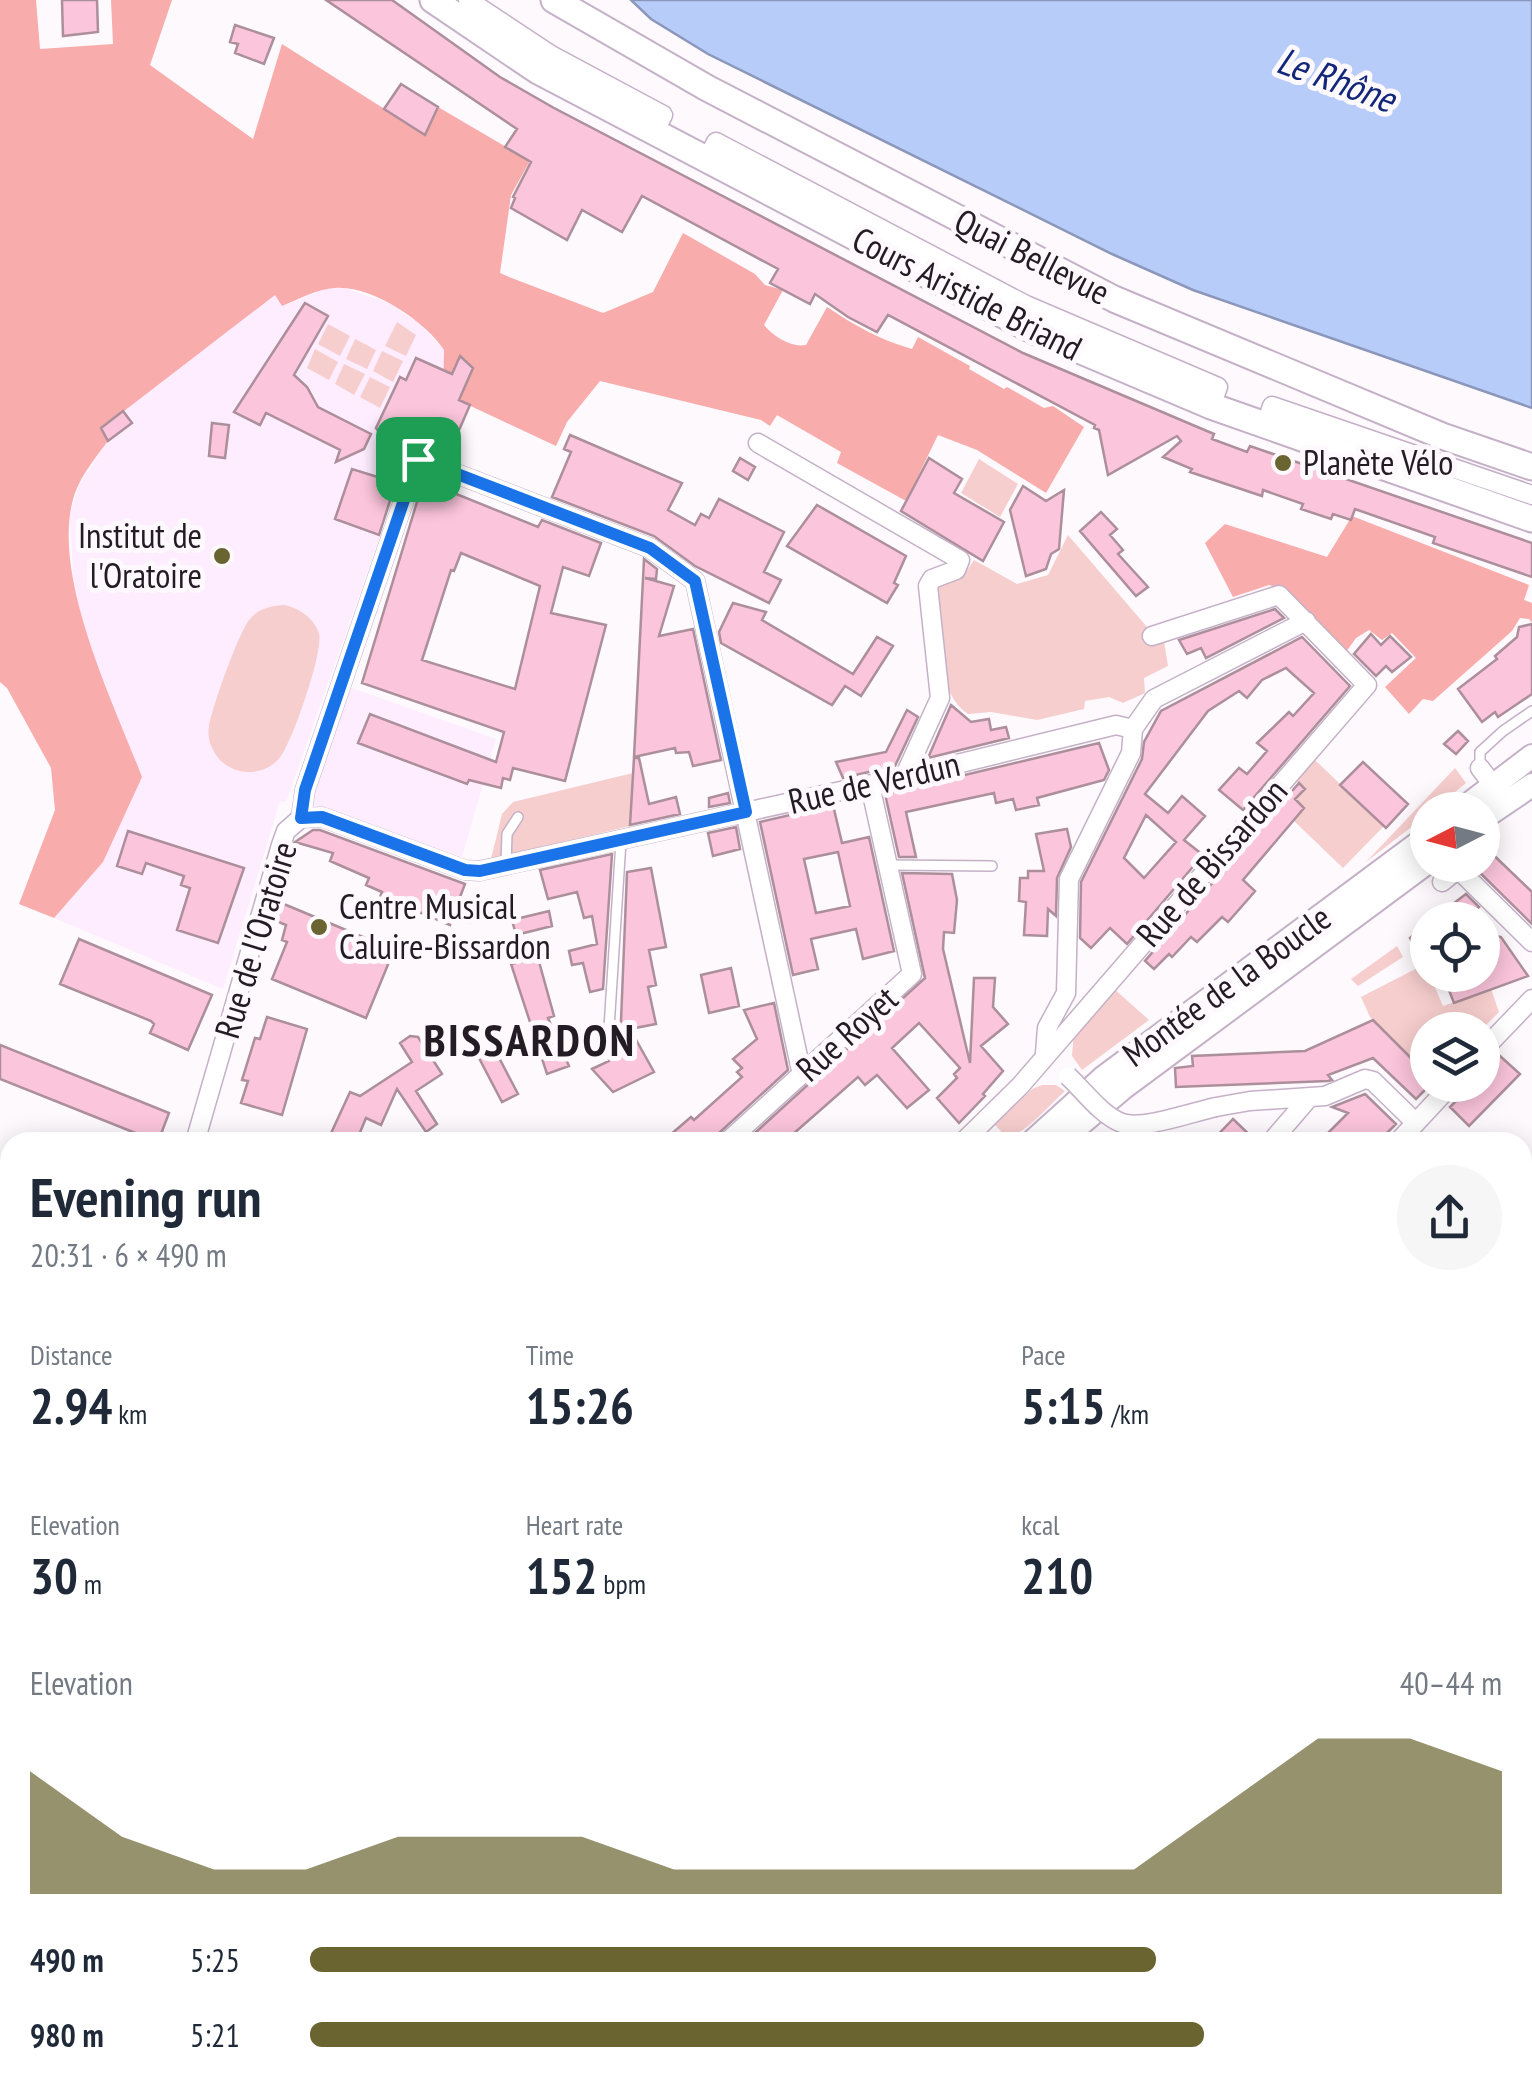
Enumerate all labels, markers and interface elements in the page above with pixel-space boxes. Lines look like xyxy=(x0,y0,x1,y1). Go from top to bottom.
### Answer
water label: Le Rhône xyxy=(1271,35,1404,123)
street label: Quai Bellevue xyxy=(947,198,1118,315)
street label: Cours Aristide Briand xyxy=(845,216,1090,371)
pin xyxy=(376,417,461,502)
icon: arrive xyxy=(391,432,446,487)
place label: Planète Vélo xyxy=(1303,439,1453,485)
marker: Planète Vélo xyxy=(1272,452,1294,474)
place label: Institut de l'Oratoire xyxy=(78,512,202,598)
marker: Institut de l'Oratoire xyxy=(211,545,233,567)
street label: Rue de Verdun xyxy=(784,740,964,824)
street label: Rue de Bissardon xyxy=(1126,769,1297,956)
north arrow xyxy=(1410,792,1500,882)
map controls xyxy=(1410,792,1500,1102)
street label: Rue de l'Oratoire xyxy=(203,836,307,1044)
place label: Centre Musical Caluire-Bissardon xyxy=(339,883,551,969)
street label: Montée de la Boucle xyxy=(1113,894,1340,1076)
button: locate xyxy=(1410,902,1500,992)
marker: Centre Musical Caluire-Bissardon xyxy=(308,916,330,938)
street label: Rue Royet xyxy=(786,975,907,1091)
district label: BISSARDON xyxy=(423,1010,637,1068)
button: layers xyxy=(1410,1012,1500,1102)
text: Evening run xyxy=(30,1161,262,1232)
button: share xyxy=(1397,1165,1502,1270)
text: 20:31 · 6 × 490 m xyxy=(30,1234,227,1276)
text: Distance xyxy=(30,1336,113,1373)
text: Time xyxy=(526,1336,574,1373)
text: Pace xyxy=(1021,1336,1065,1373)
text: 2.94 xyxy=(30,1373,112,1438)
text: 15:26 xyxy=(526,1373,634,1438)
text: 5:15 xyxy=(1021,1373,1106,1438)
text: km xyxy=(112,1395,147,1432)
text: /km xyxy=(1106,1395,1149,1432)
text: Elevation xyxy=(30,1506,120,1543)
text: Heart rate xyxy=(526,1506,623,1543)
text: kcal xyxy=(1021,1506,1060,1543)
text: 30 xyxy=(30,1543,78,1608)
text: 152 xyxy=(526,1543,597,1608)
text: 210 xyxy=(1021,1543,1093,1608)
text: m xyxy=(78,1565,102,1602)
text: bpm xyxy=(597,1565,646,1602)
text: Elevation xyxy=(30,1662,133,1704)
text: 40–44 m xyxy=(1400,1662,1502,1704)
text: 490 m xyxy=(30,1939,104,1981)
text: 5:25 xyxy=(190,1939,240,1981)
text: 980 m xyxy=(30,2014,104,2056)
text: 5:21 xyxy=(190,2014,240,2056)

